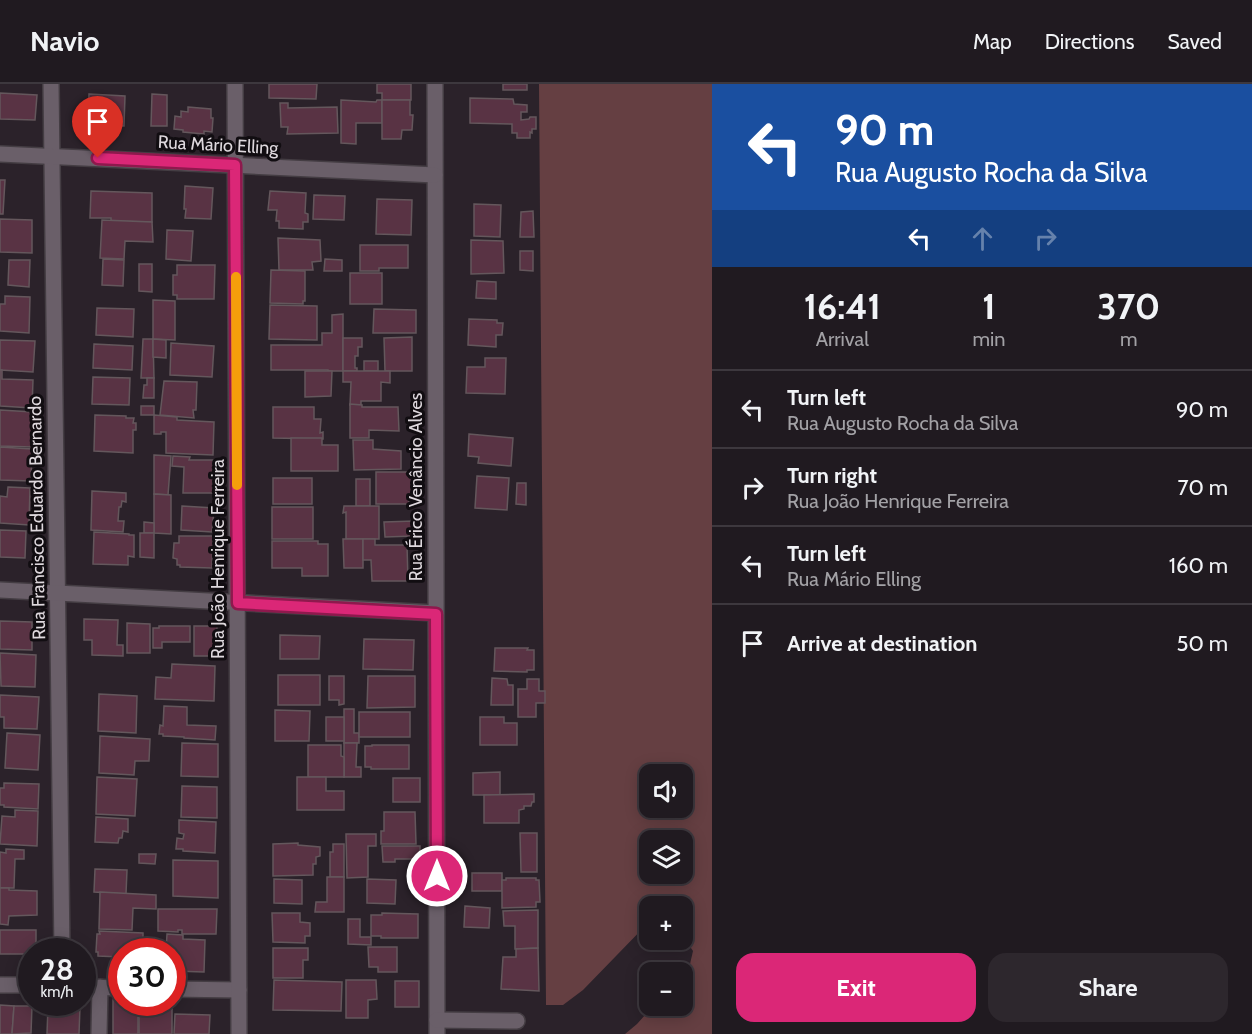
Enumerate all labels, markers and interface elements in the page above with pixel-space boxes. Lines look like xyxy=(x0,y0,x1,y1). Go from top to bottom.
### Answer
text: Navio xyxy=(30,24,100,58)
text: Map xyxy=(973,29,1012,54)
text: Directions xyxy=(1045,29,1134,54)
text: Saved xyxy=(1167,29,1222,54)
pin xyxy=(72,96,123,158)
text: 90 m xyxy=(835,104,934,156)
icon: arrive xyxy=(81,105,114,138)
icon: left xyxy=(736,108,814,186)
street label: Rua Mário Elling xyxy=(157,131,280,159)
text: Rua Augusto Rocha da Silva xyxy=(835,156,1147,189)
icon: left xyxy=(903,222,936,255)
icon: ahead xyxy=(966,222,999,255)
icon: right xyxy=(1029,222,1062,255)
text: 16:41 xyxy=(804,284,881,328)
text: 1 xyxy=(982,284,996,328)
text: 370 xyxy=(1097,284,1160,328)
text: Arrival xyxy=(816,327,869,351)
text: min xyxy=(973,327,1005,351)
text: m xyxy=(1120,327,1137,351)
text: Turn left xyxy=(787,384,866,411)
street label: Rua Érico Venâncio Alves xyxy=(405,393,427,581)
icon: left xyxy=(736,393,769,426)
street label: Rua Francisco Eduardo Bernardo xyxy=(24,396,50,640)
text: 90 m xyxy=(1176,396,1228,423)
text: Rua Augusto Rocha da Silva xyxy=(787,411,1018,435)
street label: Rua João Henrique Ferreira xyxy=(207,459,229,659)
text: Turn right xyxy=(787,462,877,489)
icon: right xyxy=(736,471,769,504)
text: 70 m xyxy=(1178,474,1228,501)
text: Rua João Henrique Ferreira xyxy=(787,489,1009,513)
text: Turn left xyxy=(787,540,866,567)
icon: left xyxy=(736,549,769,582)
text: 160 m xyxy=(1169,552,1228,579)
text: Rua Mário Elling xyxy=(787,567,921,591)
icon: arrive xyxy=(736,627,769,660)
text: Arrive at destination xyxy=(787,630,977,657)
text: 50 m xyxy=(1176,630,1228,657)
map controls xyxy=(639,764,693,1016)
button: sound xyxy=(639,764,693,818)
button: layers xyxy=(639,830,693,884)
position arrow xyxy=(405,844,469,908)
button: + xyxy=(639,896,693,950)
speed limit sign: 30 xyxy=(108,938,186,1016)
text: 28 xyxy=(40,951,74,988)
button: Exit xyxy=(736,953,976,1022)
button: Share xyxy=(988,953,1228,1022)
button: − xyxy=(639,962,693,1016)
text: km/h xyxy=(41,983,73,1001)

